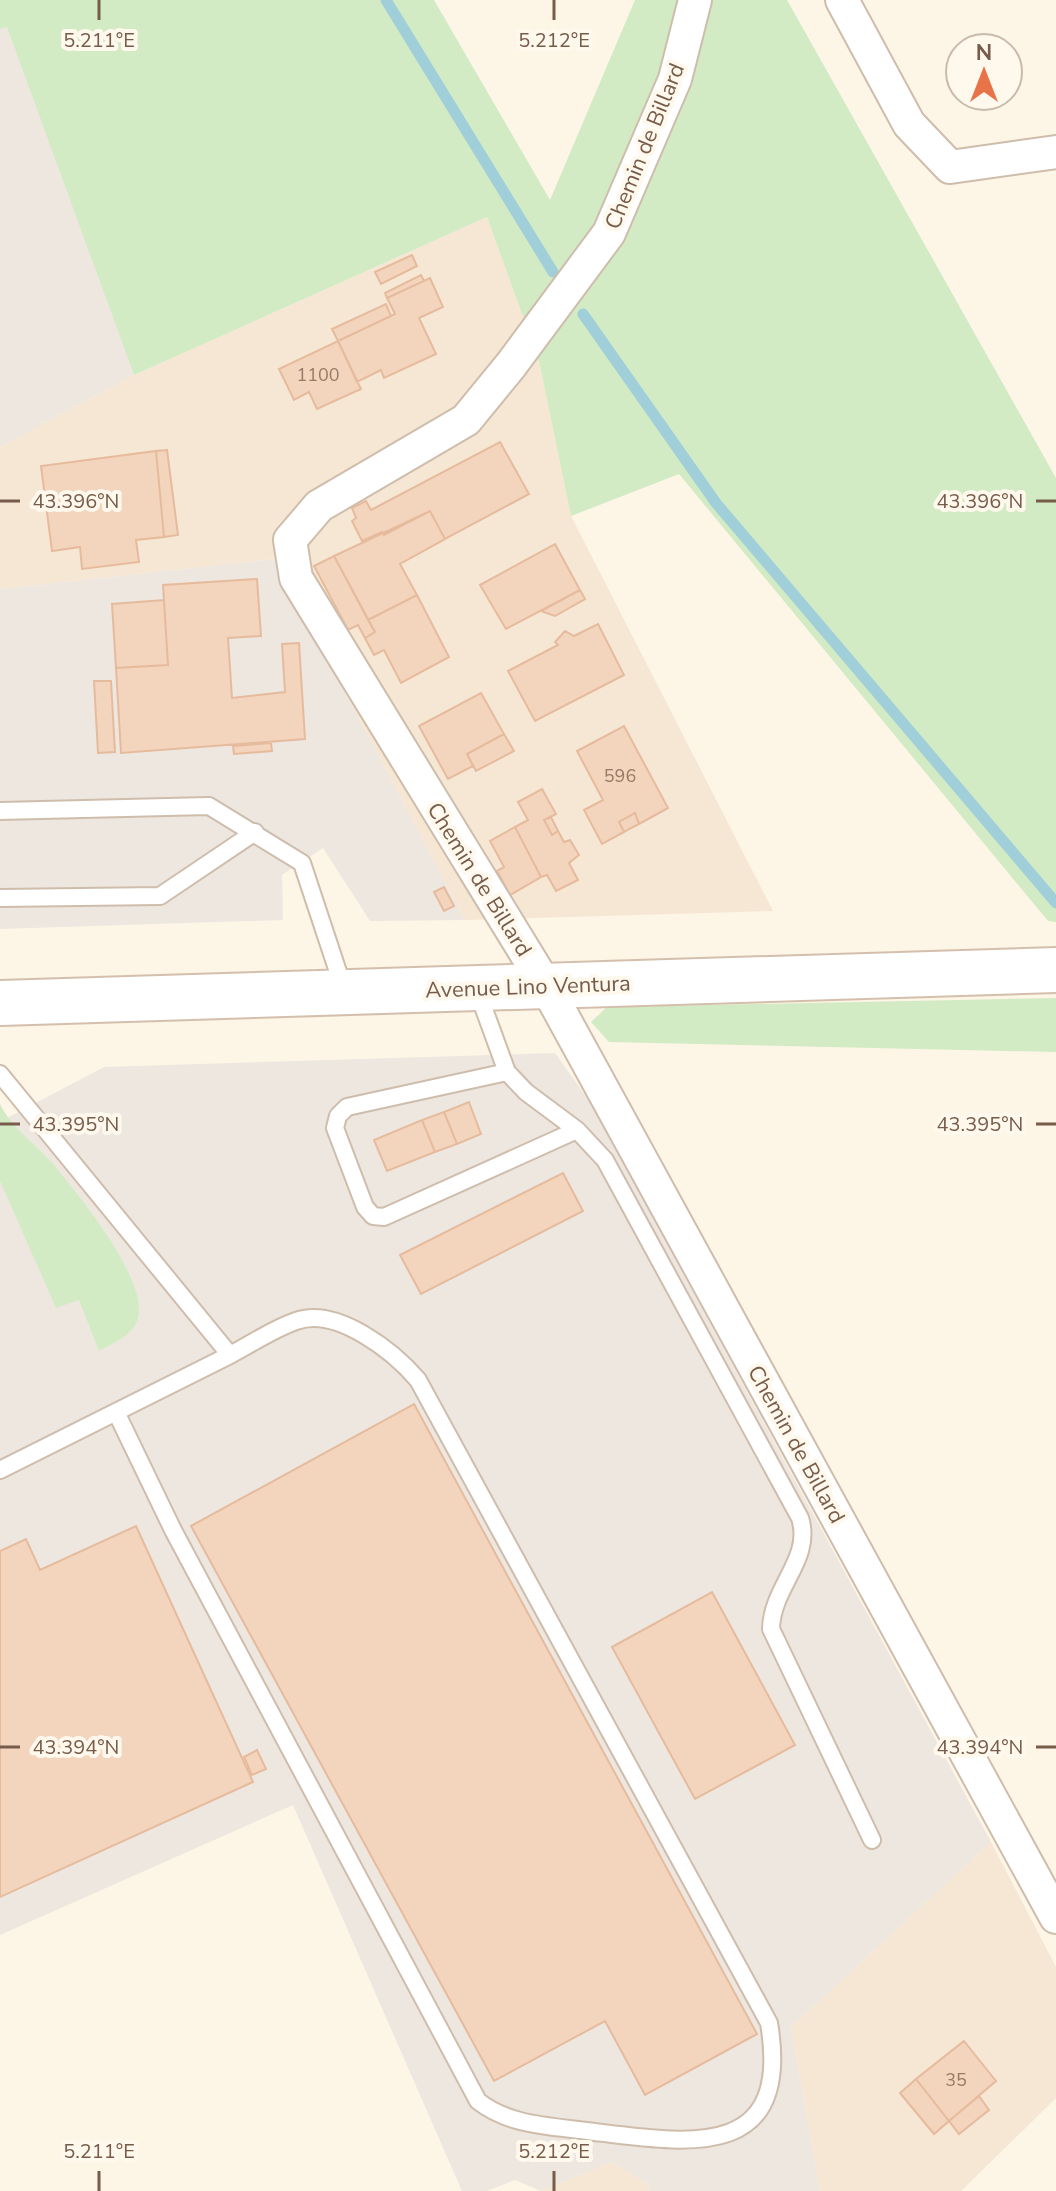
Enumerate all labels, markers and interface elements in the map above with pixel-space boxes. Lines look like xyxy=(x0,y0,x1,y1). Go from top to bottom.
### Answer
text: 5.211°E xyxy=(63,27,135,54)
text: 5.212°E xyxy=(518,27,590,54)
north arrow xyxy=(944,32,1024,112)
text: N xyxy=(976,38,992,68)
street label: Chemin de Billard xyxy=(598,59,692,234)
house number: 1100 xyxy=(296,363,340,387)
text: 43.396°N xyxy=(33,488,119,515)
text: 43.396°N xyxy=(937,488,1023,515)
house number: 596 xyxy=(604,764,636,788)
street label: Chemin de Billard xyxy=(420,797,539,962)
street label: Avenue Lino Ventura xyxy=(425,968,631,1006)
text: 43.395°N xyxy=(33,1111,119,1138)
text: 43.395°N xyxy=(937,1111,1023,1138)
street label: Chemin de Billard xyxy=(740,1360,852,1529)
text: 43.394°N xyxy=(33,1734,119,1761)
text: 43.394°N xyxy=(937,1734,1023,1761)
house number: 35 xyxy=(945,2068,967,2092)
text: 5.211°E xyxy=(63,2138,135,2165)
text: 5.212°E xyxy=(518,2138,590,2165)

